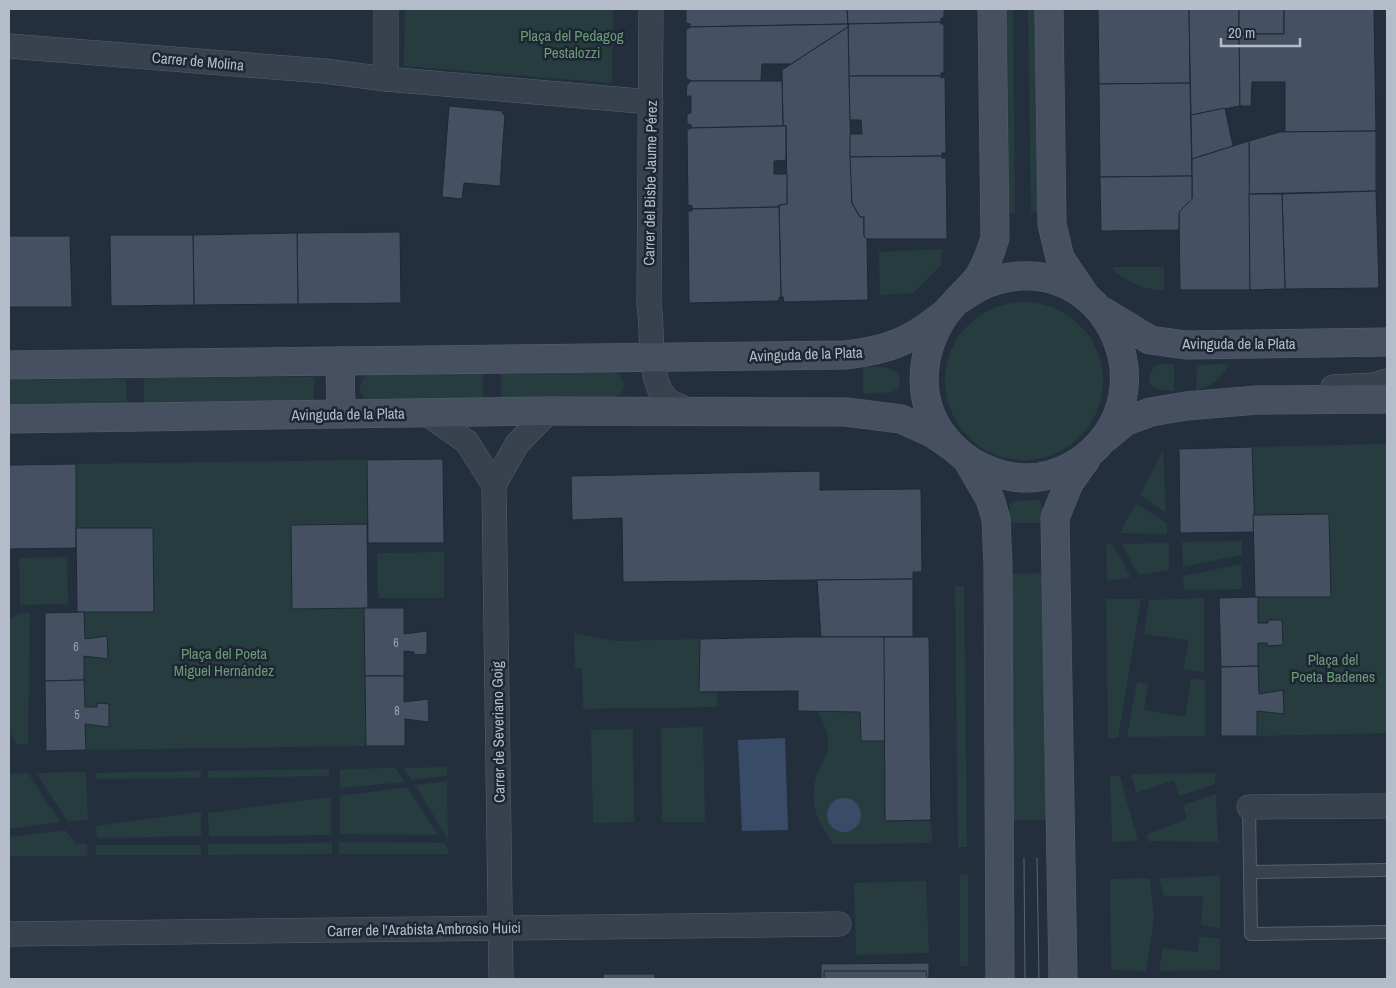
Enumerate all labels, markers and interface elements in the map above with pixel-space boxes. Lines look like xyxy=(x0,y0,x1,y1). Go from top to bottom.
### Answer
scale bar xyxy=(1221,15,1300,47)
text: 20 m xyxy=(1228,22,1255,43)
park label: Plaça del Pedagog Pestalozzi xyxy=(520,25,624,63)
street label: Carrer de Molina xyxy=(151,47,245,75)
street label: Carrer del Bisbe Jaume Pérez xyxy=(638,100,662,266)
street label: Avinguda de la Plata xyxy=(1181,333,1296,354)
street label: Avinguda de la Plata xyxy=(748,342,863,367)
street label: Avinguda de la Plata xyxy=(290,403,405,426)
house number: 6 xyxy=(393,635,399,651)
house number: 6 xyxy=(73,639,79,655)
park label: Plaça del Poeta Miguel Hernández xyxy=(174,643,274,681)
park label: Plaça del Poeta Badenes xyxy=(1291,649,1375,687)
street label: Carrer de Severiano Goig xyxy=(486,661,510,803)
house number: 8 xyxy=(394,703,400,719)
house number: 5 xyxy=(74,707,80,723)
street label: Carrer de l'Arabista Ambrosio Huici xyxy=(327,917,521,941)

